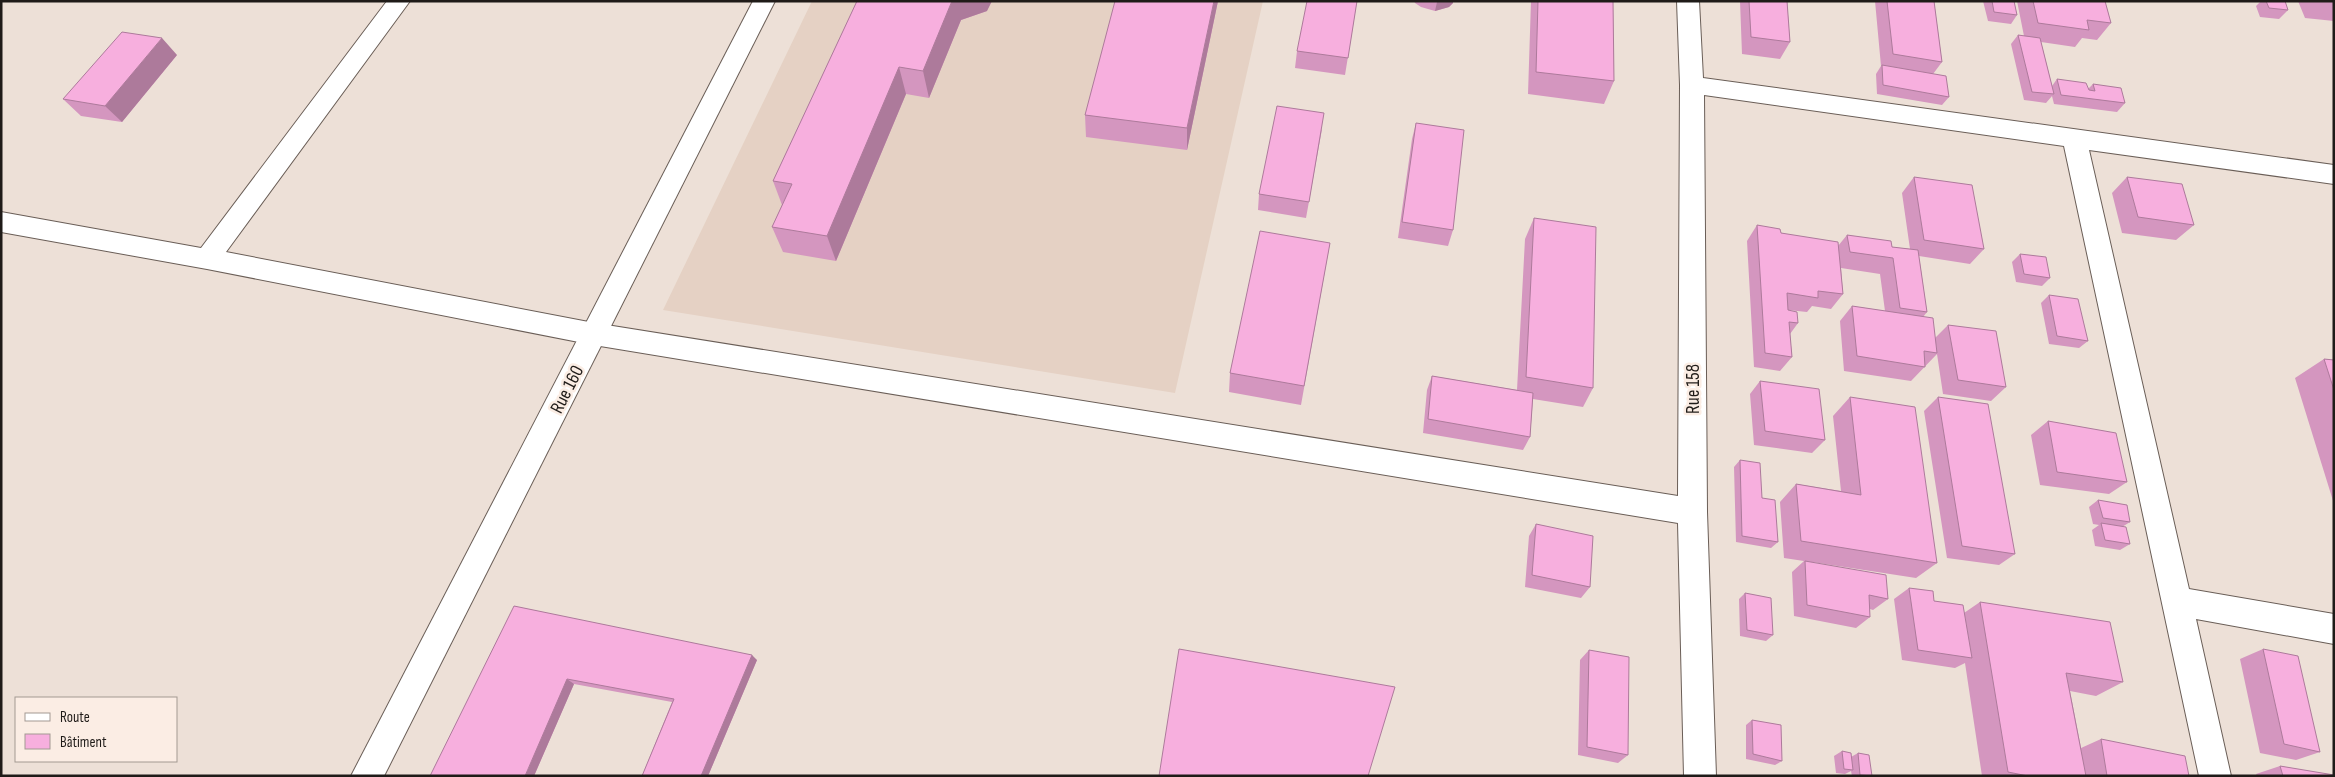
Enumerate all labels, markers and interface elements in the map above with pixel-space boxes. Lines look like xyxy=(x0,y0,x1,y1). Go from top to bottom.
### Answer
street label: Rue 160 xyxy=(546,362,589,418)
street label: Rue 158 xyxy=(1682,364,1705,414)
legend xyxy=(15,697,178,762)
text: Route xyxy=(60,708,90,727)
text: Bâtiment xyxy=(60,733,107,752)

